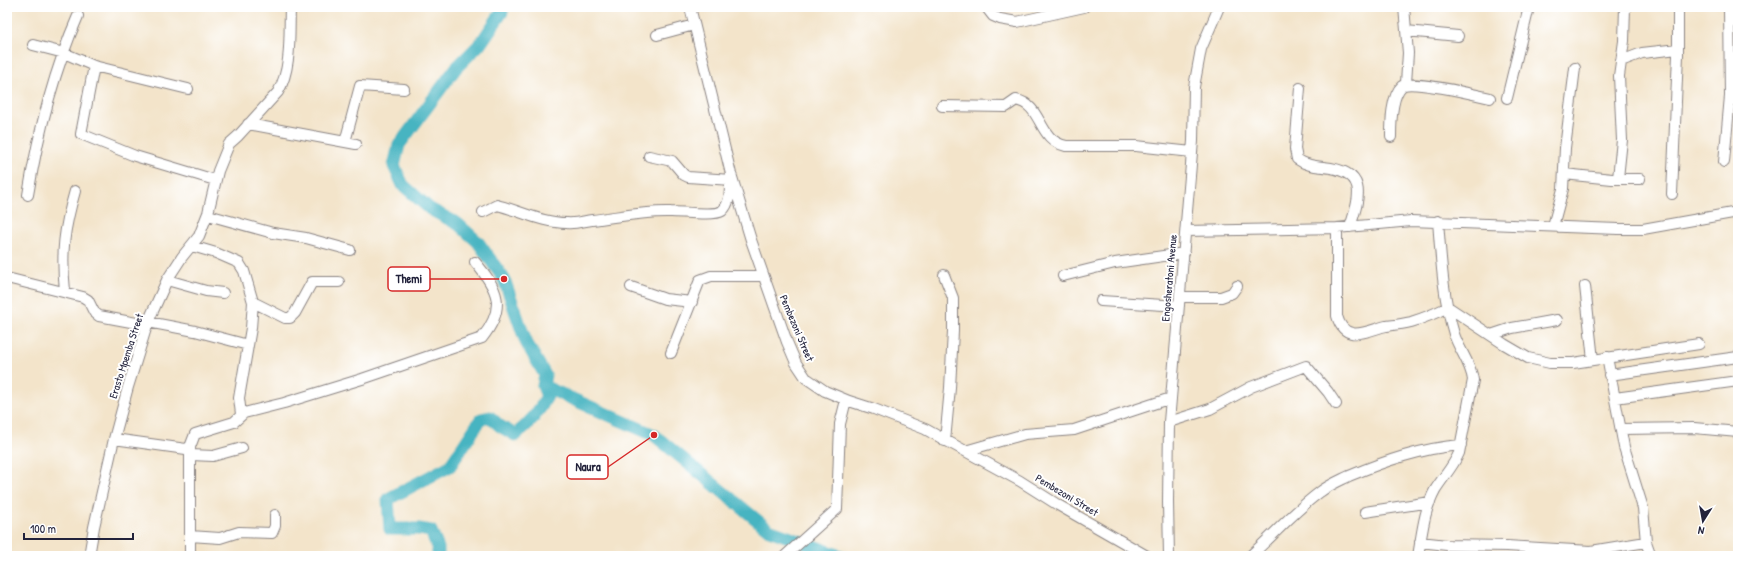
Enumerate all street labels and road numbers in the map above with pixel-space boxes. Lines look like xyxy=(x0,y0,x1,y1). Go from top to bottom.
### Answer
street label: Engosheratoni Avenue xyxy=(1158,233,1180,322)
street label: Pembezoni Street xyxy=(777,293,817,364)
street label: Erasto Mpemba Street xyxy=(106,312,146,400)
street label: Pembezoni Street xyxy=(1033,471,1101,519)

